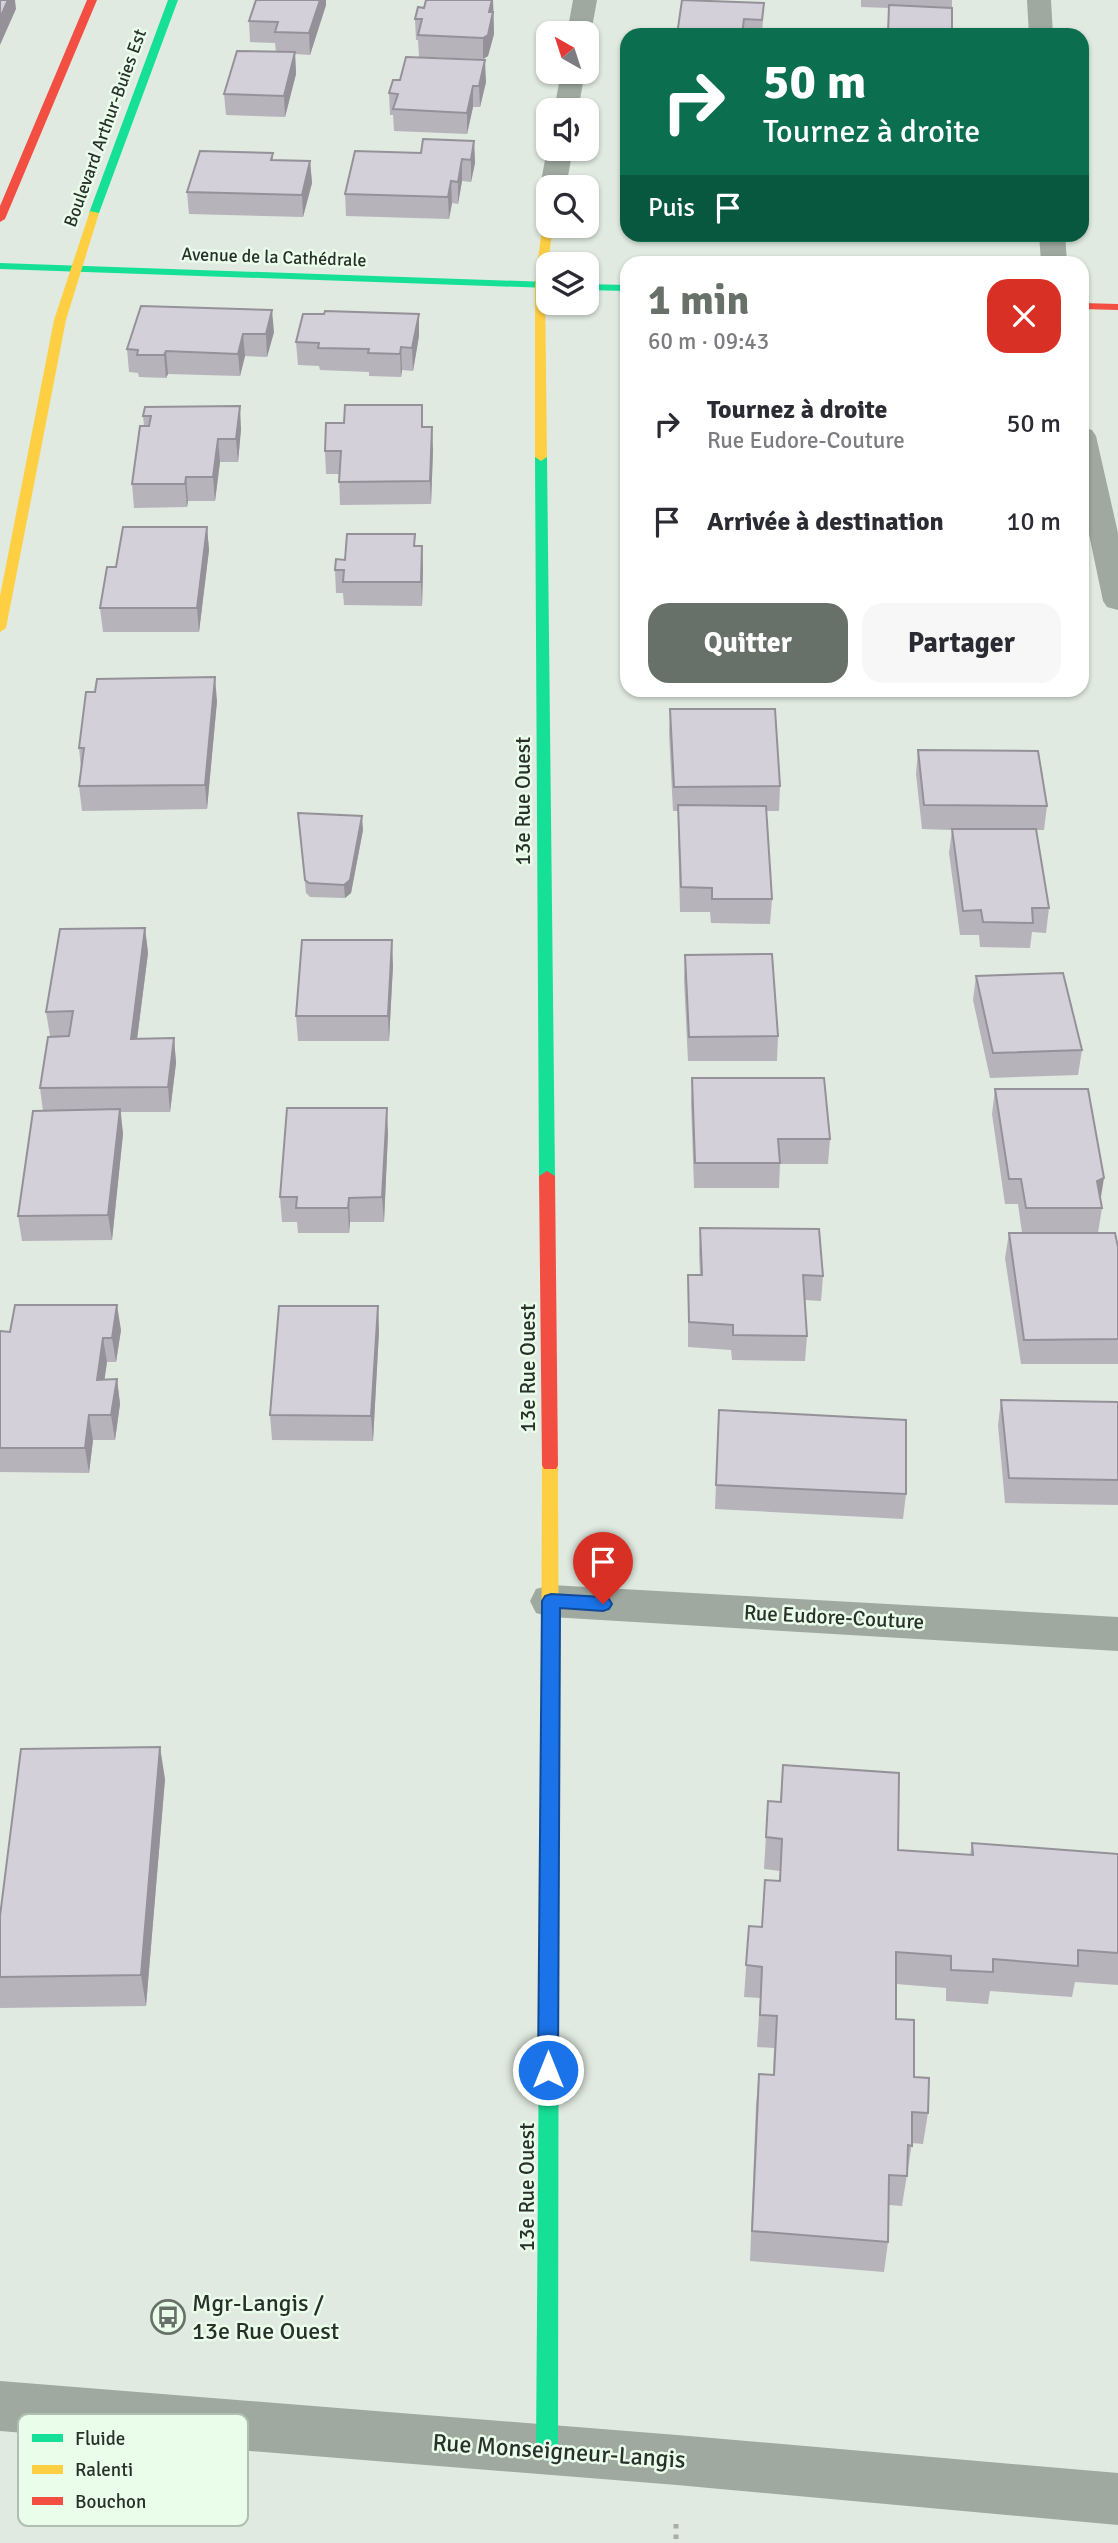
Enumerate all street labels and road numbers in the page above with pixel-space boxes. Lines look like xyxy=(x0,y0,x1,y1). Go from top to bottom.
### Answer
street label: Boulevard Arthur-Buies Est xyxy=(59,26,151,230)
street label: Avenue de la Cathédrale xyxy=(181,243,367,271)
street label: 13e Rue Ouest xyxy=(510,737,536,865)
street label: 13e Rue Ouest xyxy=(515,1304,541,1432)
street label: Rue Eudore-Couture xyxy=(743,1599,925,1635)
street label: 13e Rue Ouest xyxy=(514,2123,540,2251)
street label: Rue Monseigneur-Langis xyxy=(432,2427,686,2475)

